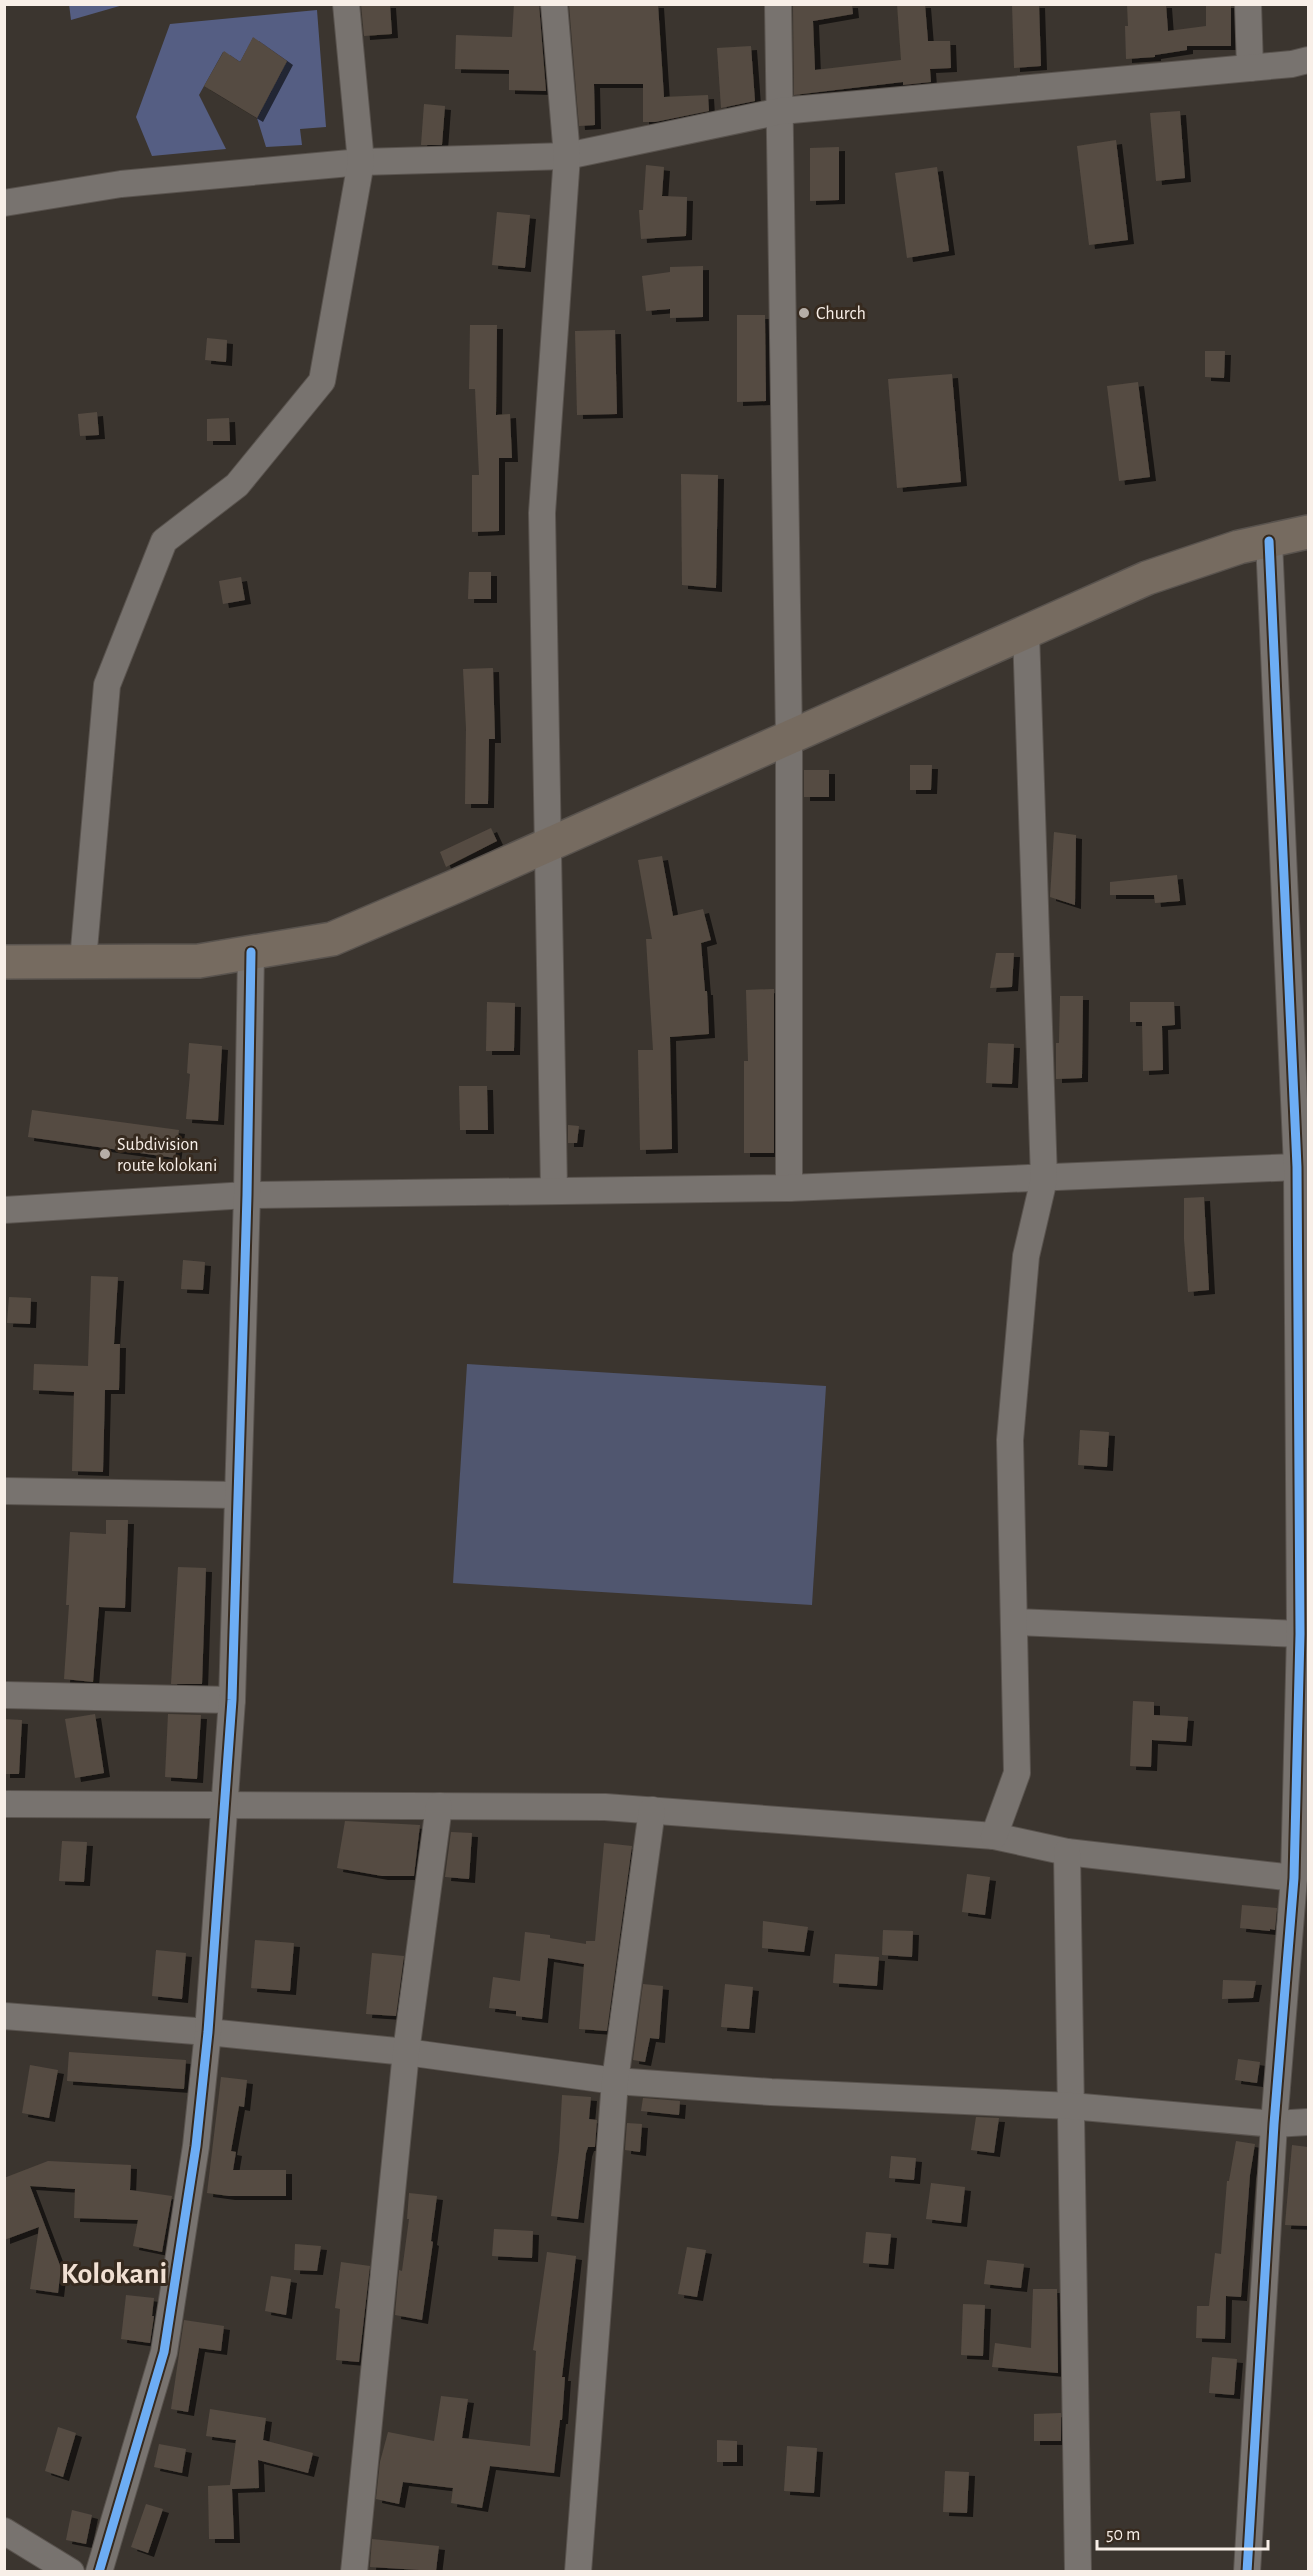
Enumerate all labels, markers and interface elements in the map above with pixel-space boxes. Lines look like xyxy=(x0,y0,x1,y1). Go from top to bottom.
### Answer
place label: Church xyxy=(816,305,866,323)
marker: Church xyxy=(797,306,811,320)
place label: Subdivision route kolokani xyxy=(117,1136,217,1175)
marker: Subdivision route kolokani xyxy=(98,1147,112,1161)
district label: Kolokani xyxy=(61,2259,167,2289)
scale bar xyxy=(1097,2513,1268,2551)
text: 50 m xyxy=(1106,2526,1140,2544)

